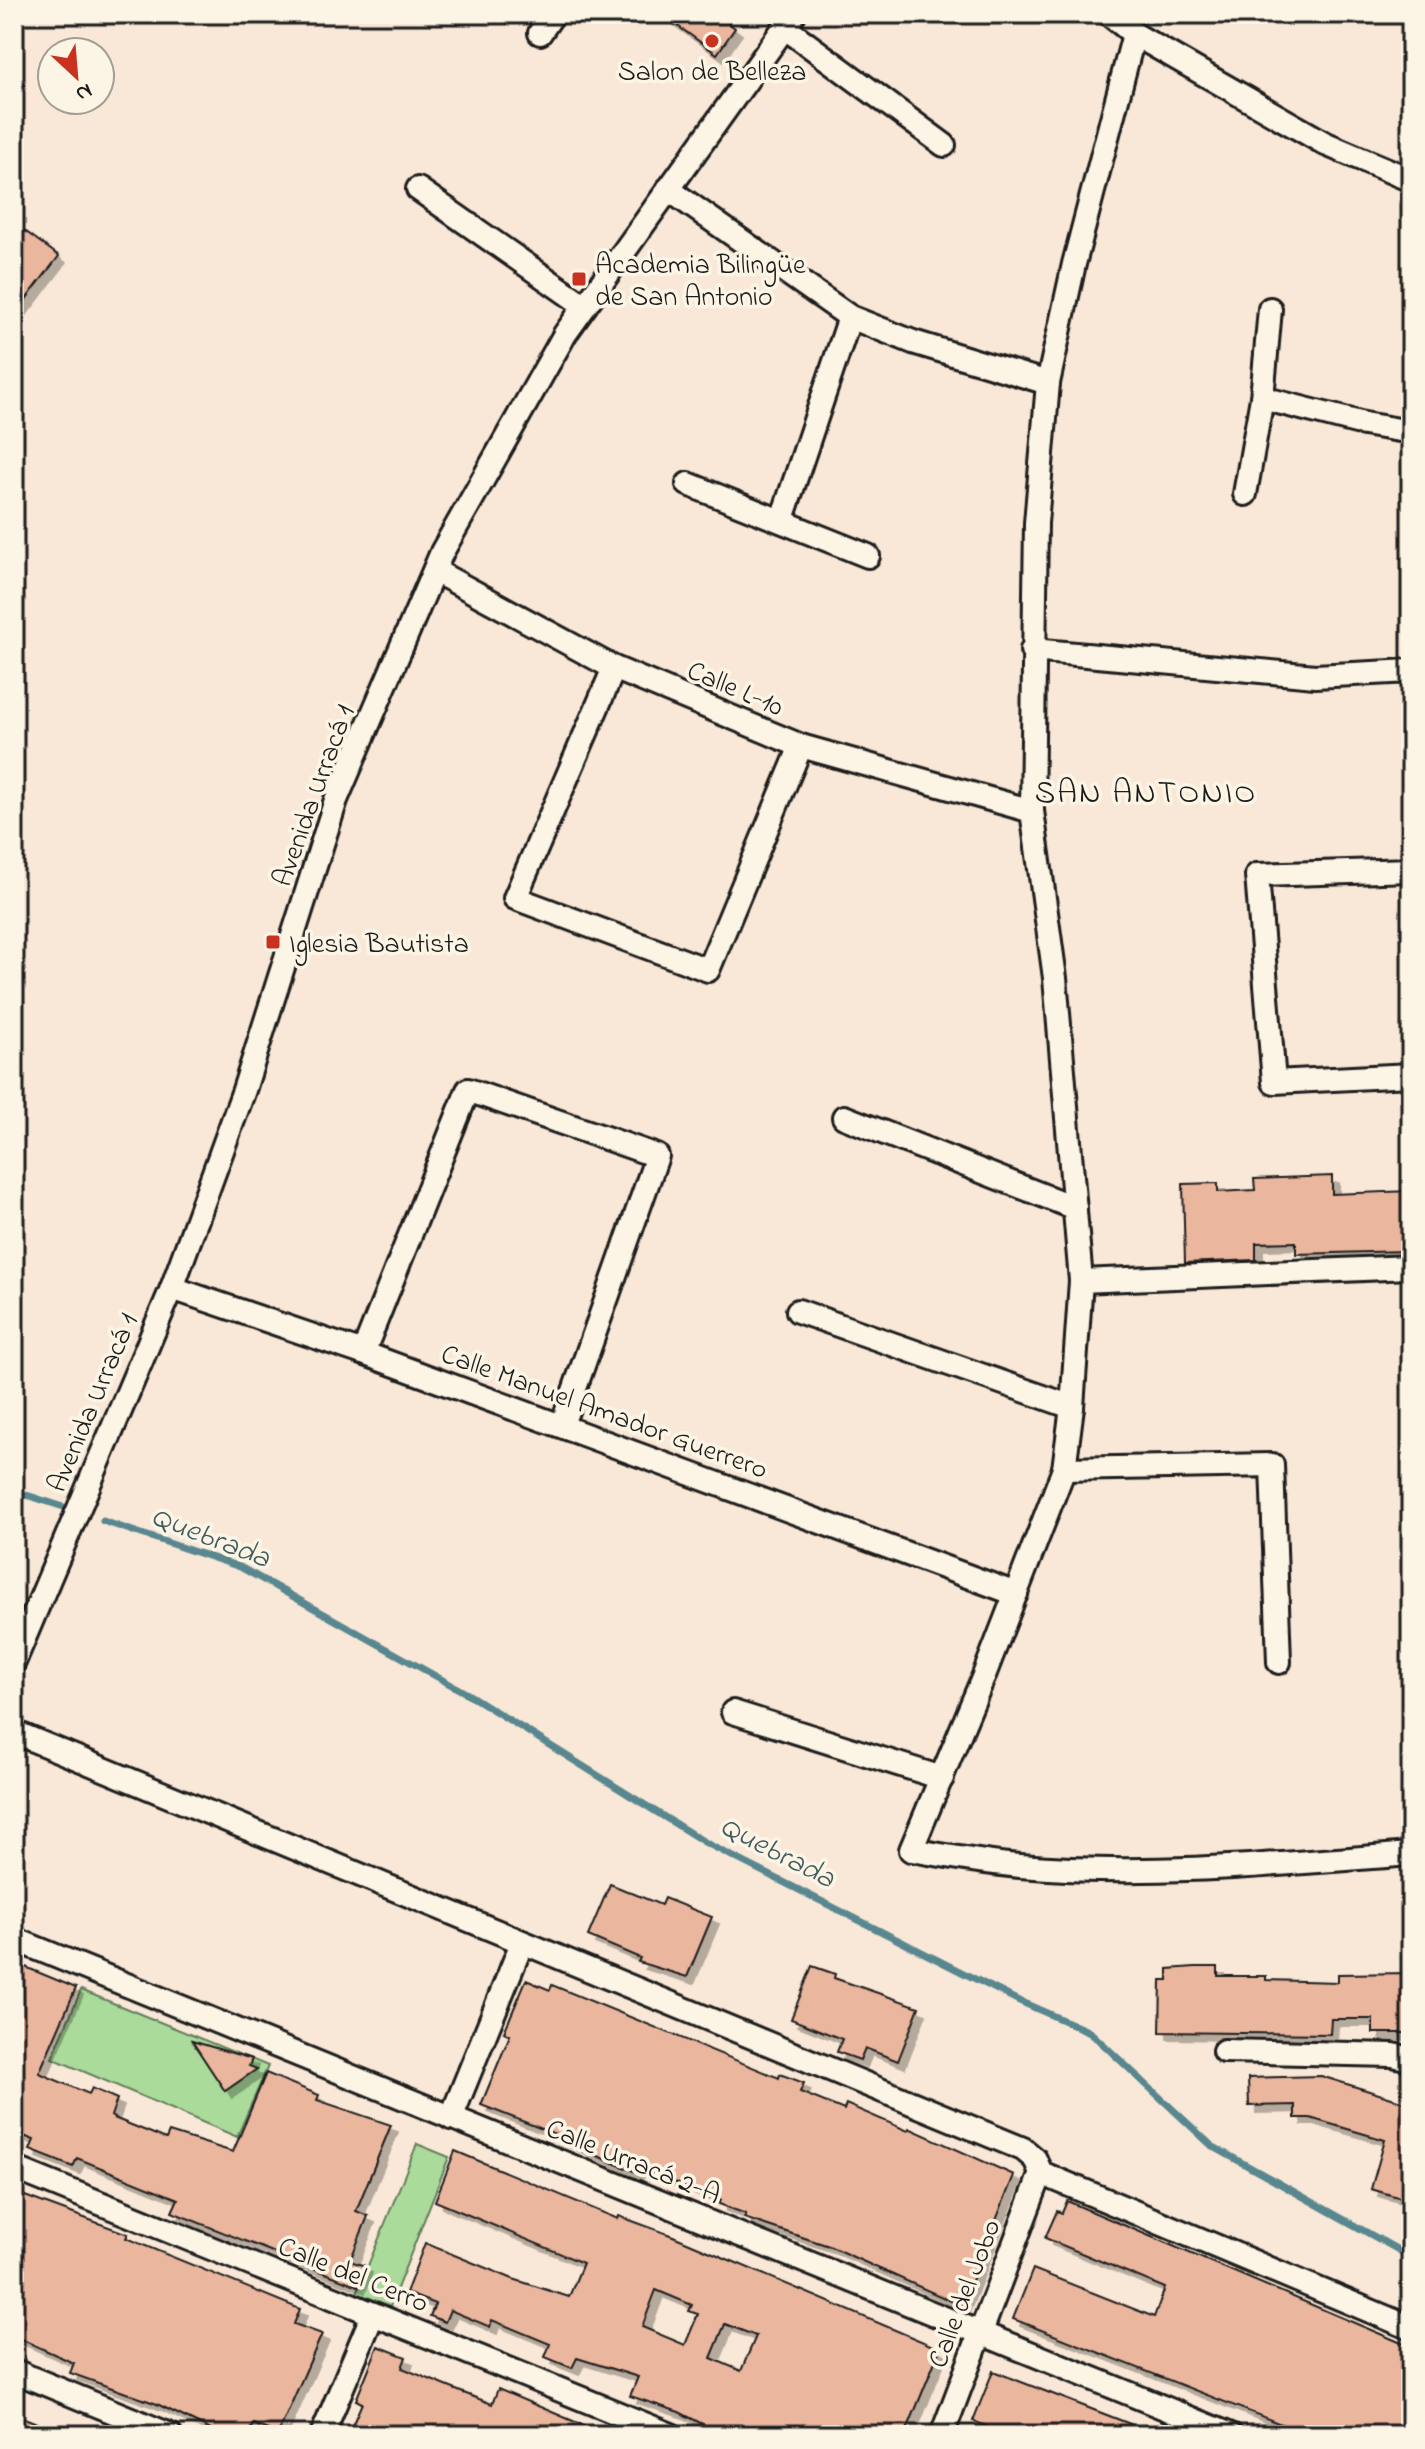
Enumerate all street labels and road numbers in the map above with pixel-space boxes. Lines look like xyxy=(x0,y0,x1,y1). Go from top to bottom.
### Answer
street label: Calle L-10 xyxy=(680,652,789,729)
street label: Avenida Urracá 1 xyxy=(263,699,367,893)
street label: Avenida Urracá 1 xyxy=(38,1307,150,1499)
street label: Calle Manuel Amador Guerrero xyxy=(435,1335,773,1492)
street label: Calle Urracá 2-A xyxy=(539,2110,726,2217)
street label: Calle del Jobo xyxy=(919,2214,1013,2375)
street label: Calle del Cerro xyxy=(271,2227,434,2325)

